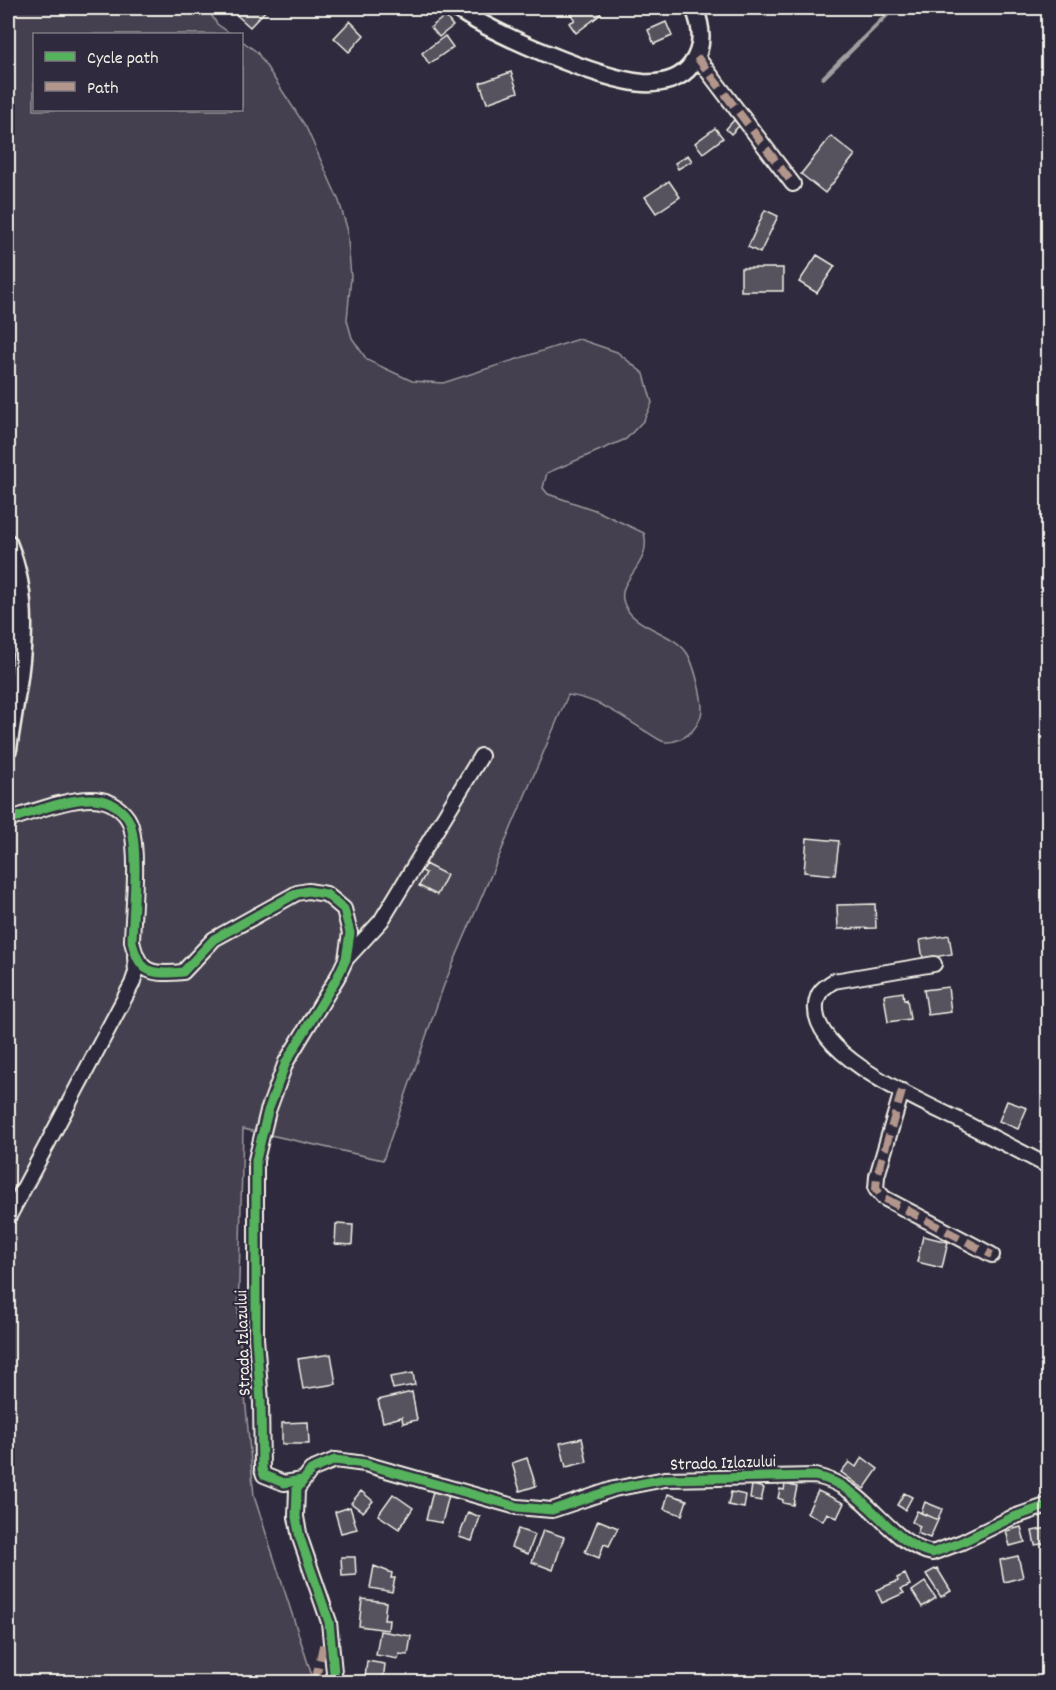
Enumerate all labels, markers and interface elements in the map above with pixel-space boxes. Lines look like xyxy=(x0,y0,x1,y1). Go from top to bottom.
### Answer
legend xyxy=(33,33,243,111)
text: Cycle path xyxy=(87,47,158,72)
text: Path xyxy=(87,77,119,102)
street label: Strada Izlazului xyxy=(230,1290,259,1396)
street label: Strada Izlazului xyxy=(670,1450,776,1479)

